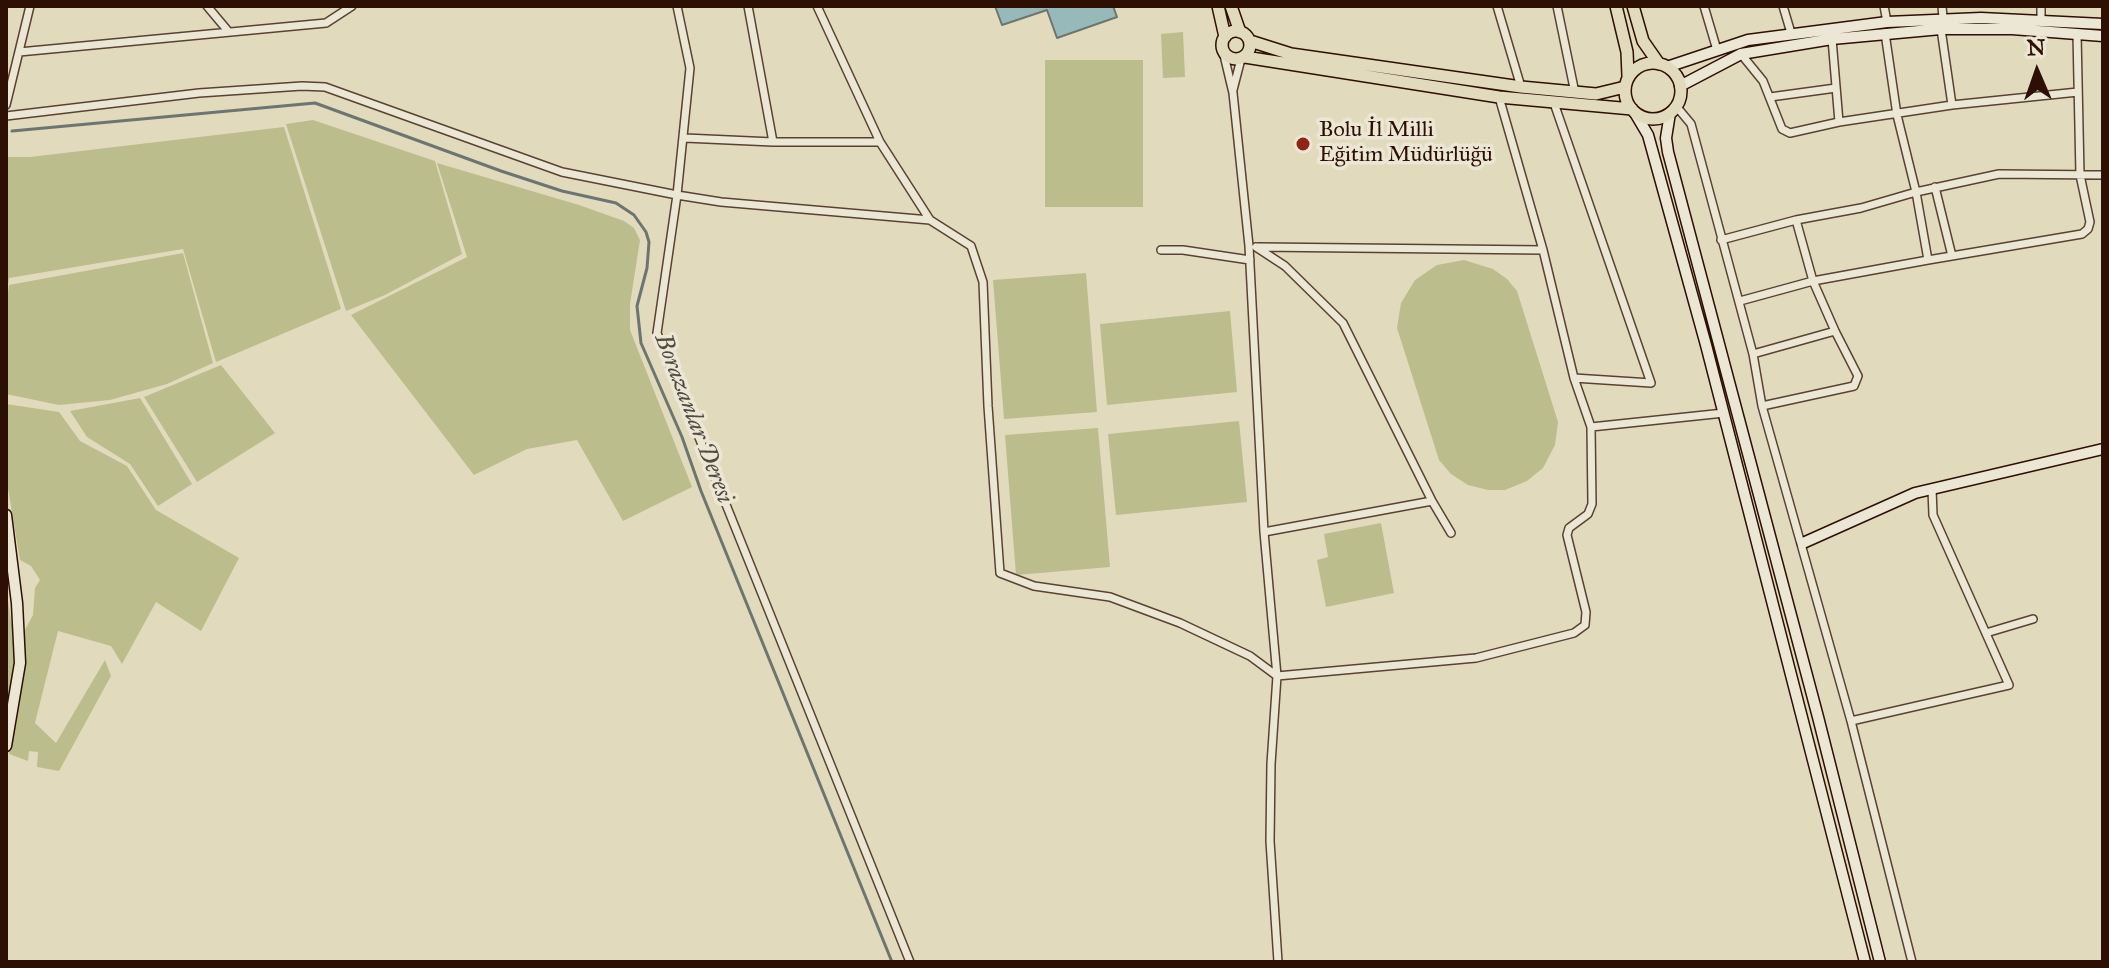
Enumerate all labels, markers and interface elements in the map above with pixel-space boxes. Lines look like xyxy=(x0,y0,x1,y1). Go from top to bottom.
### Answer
north arrow xyxy=(1997,32,2077,112)
text: N xyxy=(2026,34,2046,61)
place label: Bolu İl Milli Eğitim Müdürlüğü xyxy=(1319,118,1493,170)
marker: Bolu İl Milli Eğitim Müdürlüğü xyxy=(1294,135,1312,153)
water label: Borazanlar Deresi xyxy=(647,330,739,508)

